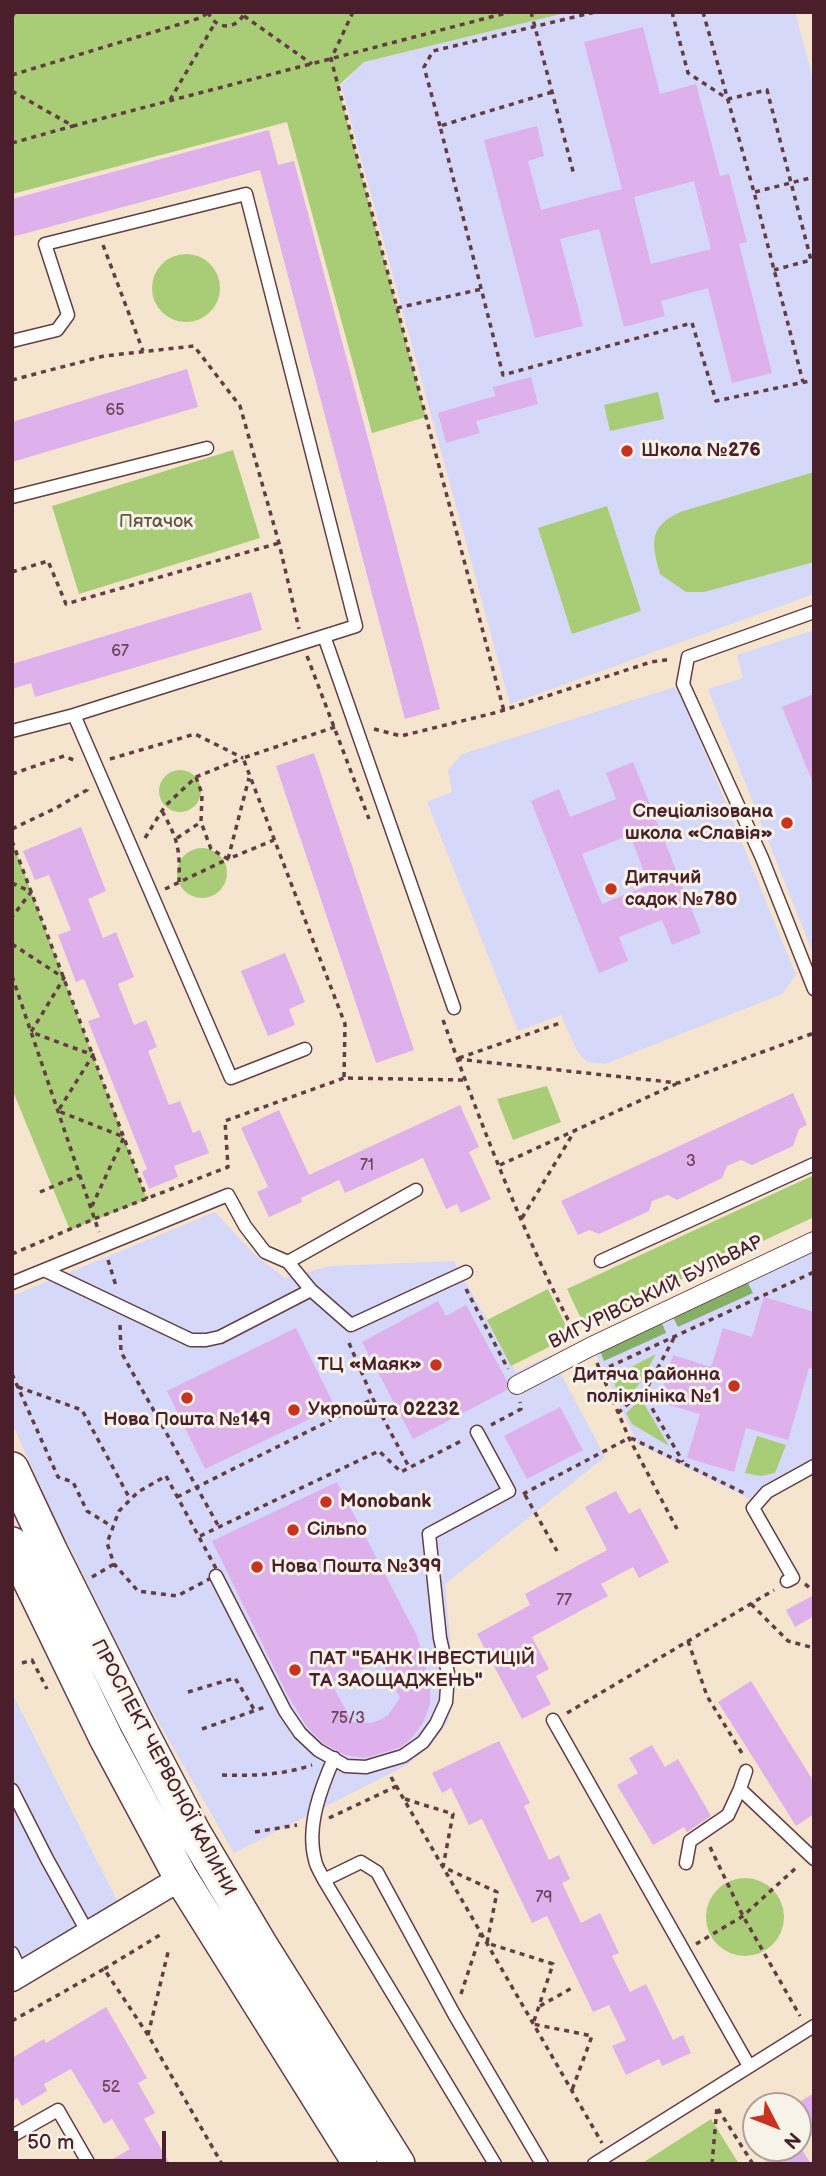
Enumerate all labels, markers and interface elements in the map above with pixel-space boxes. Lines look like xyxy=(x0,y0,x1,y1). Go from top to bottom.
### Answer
house number: 65 xyxy=(106,401,124,421)
place label: Школа №276 xyxy=(641,440,761,462)
marker: Школа №276 xyxy=(619,443,635,459)
park label: Пятачок xyxy=(119,511,193,533)
house number: 67 xyxy=(111,642,129,662)
place label: Спеціалізована школа «Славія» xyxy=(625,801,773,845)
marker: Спеціалізована школа «Славія» xyxy=(779,815,795,831)
place label: Дитячий садок №780 xyxy=(625,867,737,911)
marker: Дитячий садок №780 xyxy=(603,881,619,897)
house number: 3 xyxy=(686,1152,696,1172)
house number: 71 xyxy=(360,1156,374,1176)
street label: ВИГУРІВСЬКИЙ БУЛЬВАР xyxy=(545,1231,767,1355)
place label: ТЦ «Маяк» xyxy=(318,1354,422,1376)
marker: ТЦ «Маяк» xyxy=(428,1357,444,1373)
place label: Дитяча районна поліклініка №1 xyxy=(573,1364,720,1408)
marker: Дитяча районна поліклініка №1 xyxy=(726,1378,742,1394)
marker: Нова Пошта №149 xyxy=(179,1390,195,1406)
place label: Укрпошта 02232 xyxy=(308,1399,460,1421)
marker: Укрпошта 02232 xyxy=(286,1402,302,1418)
place label: Нова Пошта №149 xyxy=(103,1409,271,1431)
place label: Monobank xyxy=(340,1491,431,1513)
marker: Monobank xyxy=(318,1494,334,1510)
place label: Сільпо xyxy=(307,1519,367,1541)
marker: Сільпо xyxy=(285,1522,301,1538)
place label: Нова Пошта №399 xyxy=(271,1556,442,1578)
marker: Нова Пошта №399 xyxy=(249,1559,265,1575)
house number: 77 xyxy=(556,1591,572,1611)
street label: ПРОСПЕКТ ЧЕРВОНОЇ КАЛИНИ xyxy=(86,1636,240,1900)
place label: ПАТ "БАНК ІНВЕСТИЦІЙ ТА ЗАОЩАДЖЕНЬ" xyxy=(309,1648,535,1692)
marker: ПАТ "БАНК ІНВЕСТИЦІЙ ТА ЗАОЩАДЖЕНЬ" xyxy=(287,1662,303,1678)
house number: 75/3 xyxy=(331,1709,365,1729)
house number: 79 xyxy=(535,1888,553,1908)
house number: 52 xyxy=(102,2078,120,2098)
north arrow xyxy=(742,2092,812,2162)
scale bar xyxy=(18,2116,170,2160)
text: N xyxy=(778,2127,805,2153)
text: 50 m xyxy=(27,2130,74,2155)

